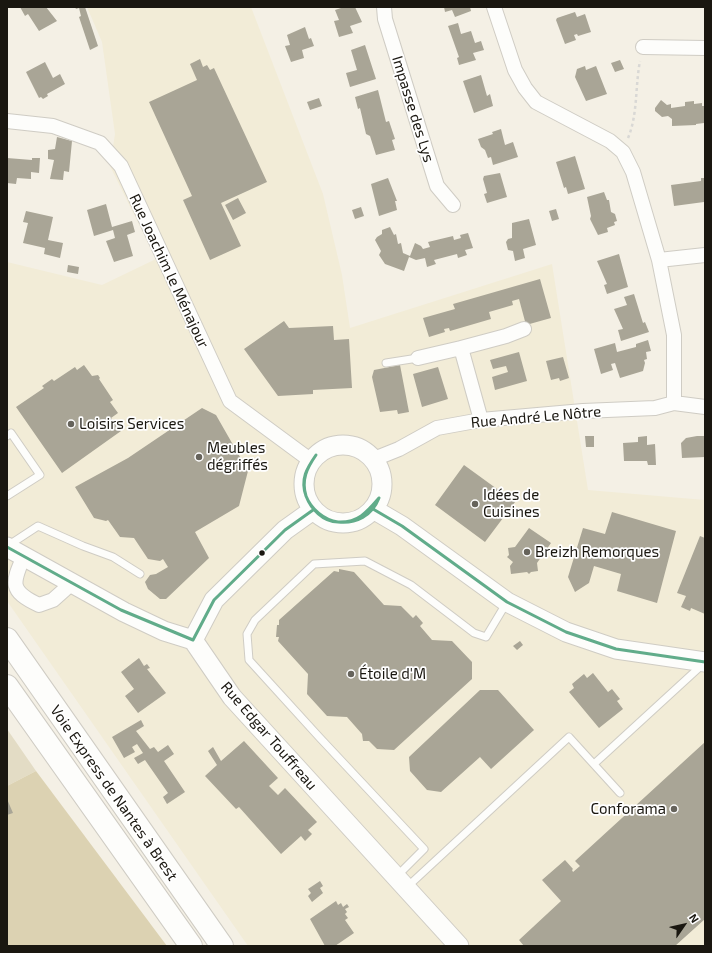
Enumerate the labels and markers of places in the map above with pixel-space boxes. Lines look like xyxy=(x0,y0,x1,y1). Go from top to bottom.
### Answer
place label: Loisirs Services xyxy=(79,415,184,433)
marker: Loisirs Services xyxy=(66,419,76,429)
place label: Meubles dégriffés xyxy=(207,439,268,474)
marker: Meubles dégriffés xyxy=(194,452,204,462)
place label: Idées de Cuisines xyxy=(483,486,540,521)
marker: Idées de Cuisines xyxy=(470,499,480,509)
place label: Breizh Remorques xyxy=(535,543,659,561)
marker: Breizh Remorques xyxy=(522,547,532,557)
unlabelled marker xyxy=(257,548,267,558)
place label: Étoile d'M xyxy=(359,665,426,683)
marker: Étoile d'M xyxy=(346,669,356,679)
place label: Conforama xyxy=(590,800,666,818)
marker: Conforama xyxy=(669,804,679,814)

